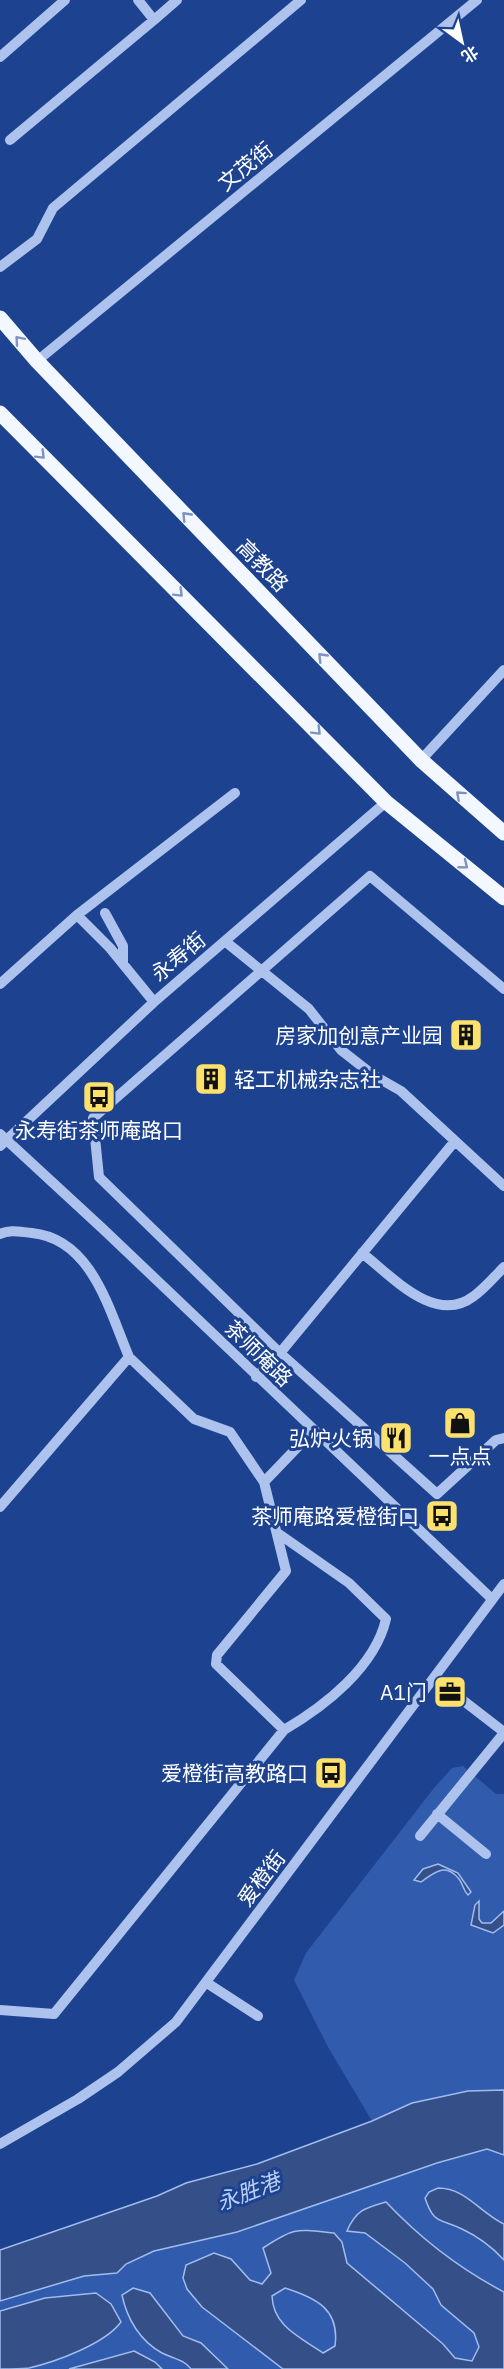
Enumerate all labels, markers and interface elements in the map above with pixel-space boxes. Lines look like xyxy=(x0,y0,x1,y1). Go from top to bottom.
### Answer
north arrow xyxy=(432,12,492,72)
text: 北 xyxy=(458,42,482,67)
street label: 文茂街 xyxy=(212,135,278,197)
one-way arrow xyxy=(15,336,26,347)
one-way arrow xyxy=(34,447,45,458)
one-way arrow xyxy=(183,513,194,524)
street label: 高教路 xyxy=(231,533,295,597)
one-way arrow xyxy=(172,585,183,596)
one-way arrow xyxy=(318,653,329,664)
one-way arrow xyxy=(310,724,320,735)
one-way arrow xyxy=(456,791,467,802)
one-way arrow xyxy=(457,858,468,869)
street label: 永寿街 xyxy=(145,925,211,987)
building icon: 房家加创意产业园 xyxy=(448,1017,484,1053)
place label: 房家加创意产业园 xyxy=(275,1021,443,1049)
building icon: 轻工机械杂志社 xyxy=(193,1061,229,1097)
place label: 轻工机械杂志社 xyxy=(234,1065,381,1093)
bus stop icon: 永寿街茶师庵路口 xyxy=(81,1079,117,1115)
place label: 永寿街茶师庵路口 xyxy=(15,1116,183,1144)
street label: 茶师庵路 xyxy=(219,1314,299,1392)
shop icon: 一点点 xyxy=(442,1405,478,1441)
restaurant icon: 弘炉火锅 xyxy=(378,1420,414,1456)
place label: 弘炉火锅 xyxy=(289,1424,373,1452)
place label: 一点点 xyxy=(429,1442,492,1470)
bus stop icon: 茶师庵路爱橙街口 xyxy=(424,1498,460,1534)
place label: 茶师庵路爱橙街口 xyxy=(251,1502,419,1530)
office icon: A1门 xyxy=(432,1674,468,1710)
place label: A1门 xyxy=(380,1678,427,1706)
bus stop icon: 爱橙街高教路口 xyxy=(313,1755,349,1791)
place label: 爱橙街高教路口 xyxy=(161,1759,308,1787)
street label: 爱橙街 xyxy=(231,1844,291,1912)
water label: 永胜港 xyxy=(212,2165,287,2216)

